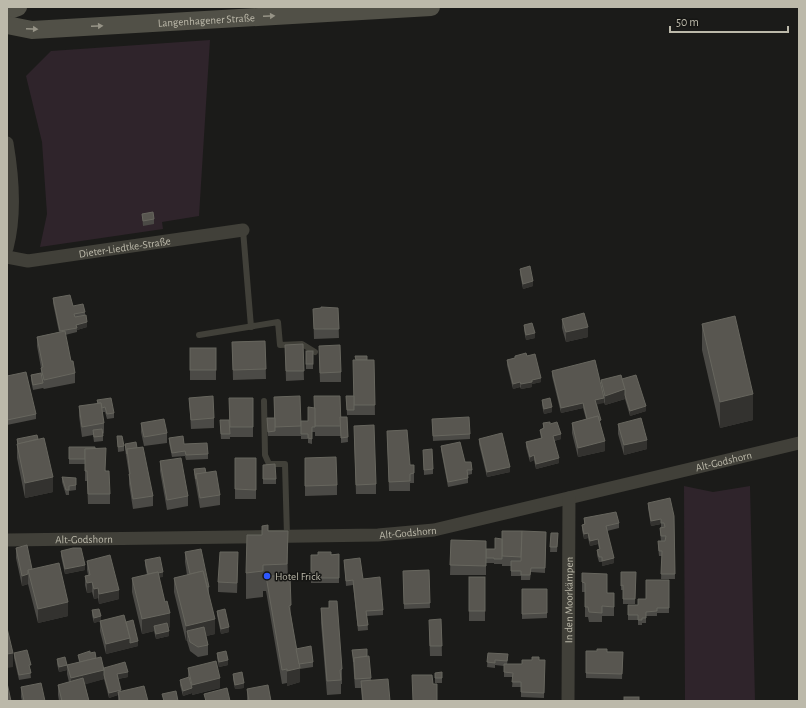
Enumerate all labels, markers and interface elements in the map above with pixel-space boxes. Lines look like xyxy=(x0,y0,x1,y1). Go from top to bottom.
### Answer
scale bar xyxy=(670,8,788,34)
street label: Langenhagener Straße xyxy=(157,12,255,28)
one-way arrow xyxy=(263,13,275,20)
text: 50 m xyxy=(676,16,699,28)
one-way arrow xyxy=(91,23,103,30)
one-way arrow xyxy=(26,26,38,33)
street label: Dieter-Liedtke-Straße xyxy=(78,235,171,259)
street label: Alt-Godshorn xyxy=(694,449,753,473)
street label: Alt-Godshorn xyxy=(379,524,437,540)
street label: Alt-Godshorn xyxy=(55,533,113,545)
street label: In den Moorkämpen xyxy=(563,557,574,643)
marker: Hotel Frick xyxy=(262,571,272,581)
place label: Hotel Frick xyxy=(275,571,321,582)

